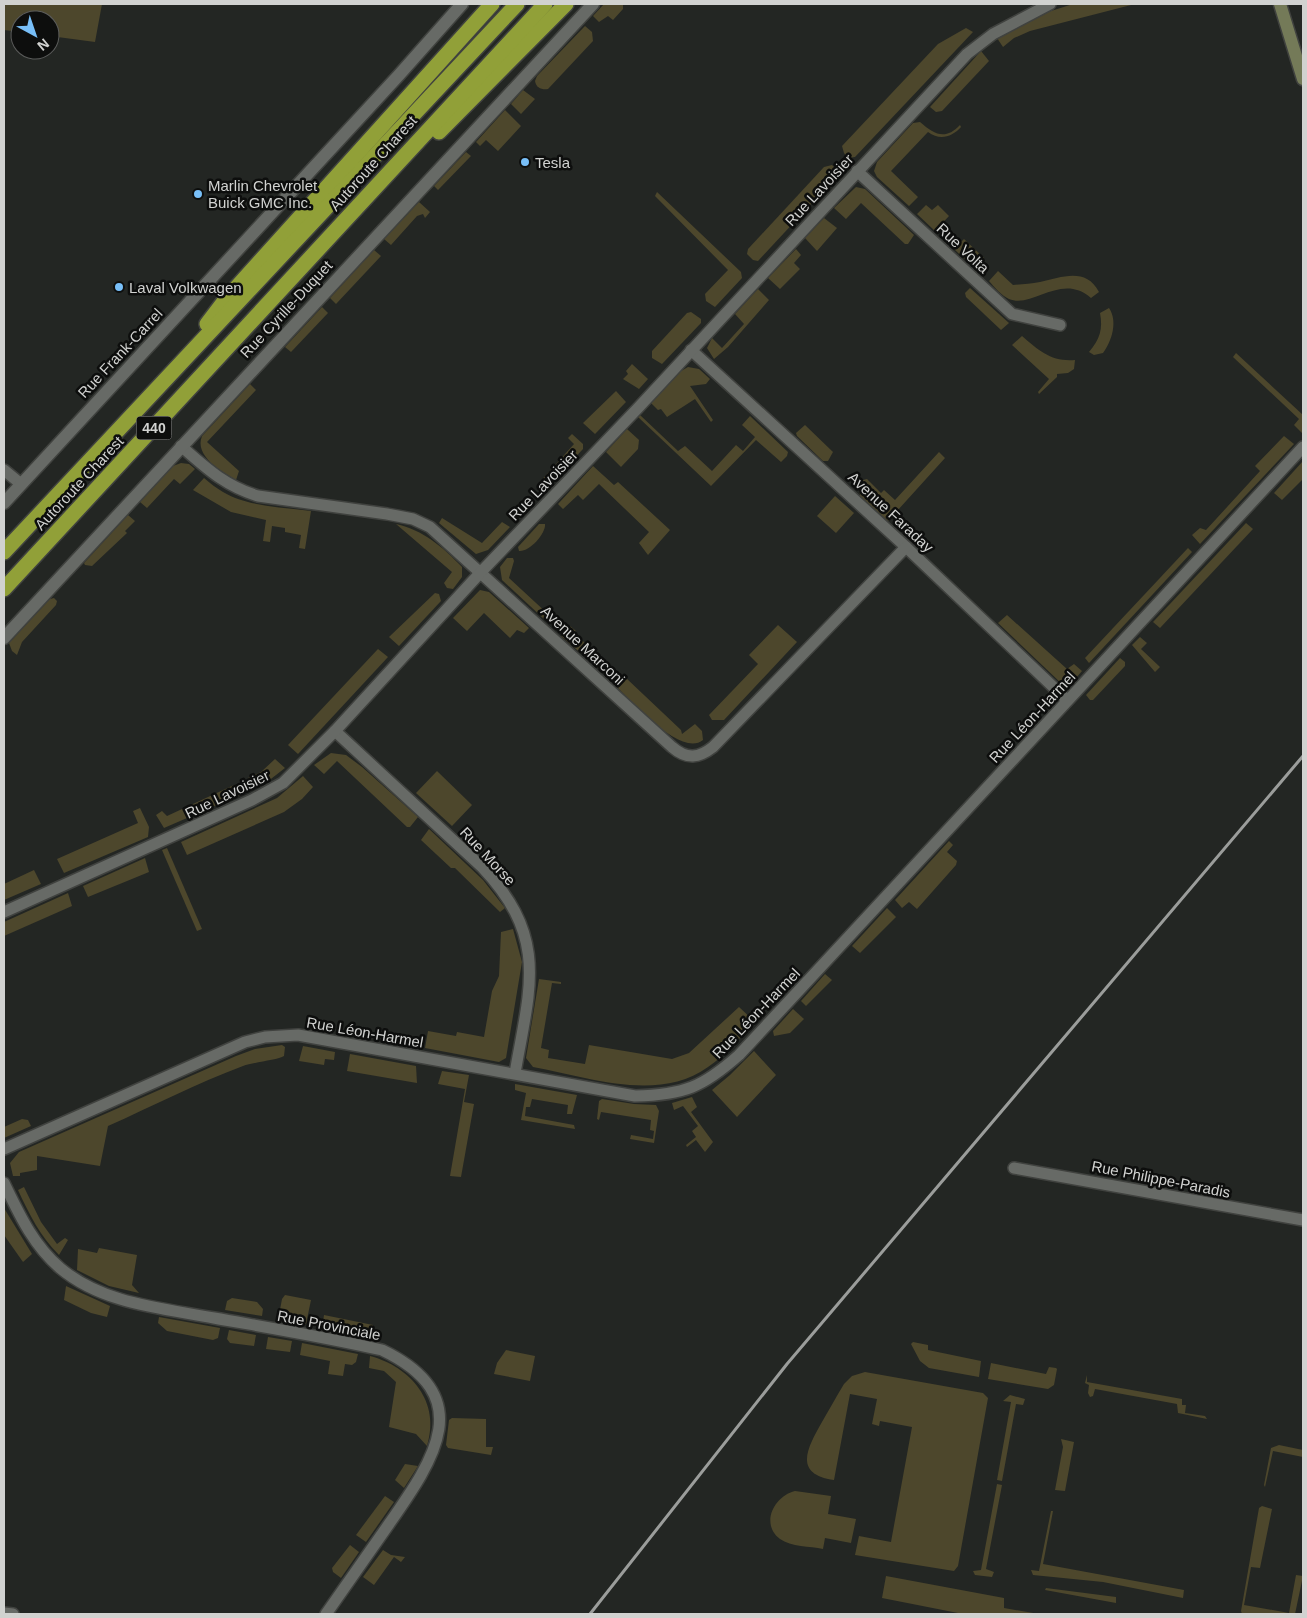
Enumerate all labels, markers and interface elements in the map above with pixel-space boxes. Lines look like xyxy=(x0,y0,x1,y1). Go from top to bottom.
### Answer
north arrow xyxy=(10,10,60,60)
text: N xyxy=(34,36,52,54)
street label: Autoroute Charest xyxy=(326,111,421,214)
street label: Rue Lavoisier xyxy=(782,151,856,229)
place label: Tesla xyxy=(535,154,571,171)
marker: Tesla xyxy=(519,156,531,168)
place label: Marlin Chevrolet Buick GMC Inc. xyxy=(208,177,318,211)
marker: Marlin Chevrolet Buick GMC Inc. xyxy=(192,188,204,200)
street label: Rue Volta xyxy=(933,220,993,277)
street label: Rue Cyrille-Duquet xyxy=(237,256,336,361)
place label: Laval Volkwagen xyxy=(129,279,242,296)
marker: Laval Volkwagen xyxy=(113,281,125,293)
street label: Rue Frank-Carrel xyxy=(74,305,166,401)
road number: 440 xyxy=(136,416,172,439)
street label: Autoroute Charest xyxy=(31,432,127,533)
street label: Rue Lavoisier xyxy=(505,446,581,524)
street label: Avenue Faraday xyxy=(845,468,937,556)
street label: Avenue Marconi xyxy=(538,602,628,688)
street label: Rue Léon-Harmel xyxy=(985,668,1079,766)
street label: Rue Lavoisier xyxy=(182,766,272,822)
street label: Rue Morse xyxy=(457,823,519,889)
street label: Rue Léon-Harmel xyxy=(709,965,803,1061)
street label: Rue Léon-Harmel xyxy=(305,1013,425,1051)
street label: Rue Philippe-Paradis xyxy=(1090,1157,1232,1201)
street label: Rue Provinciale xyxy=(276,1307,382,1343)

